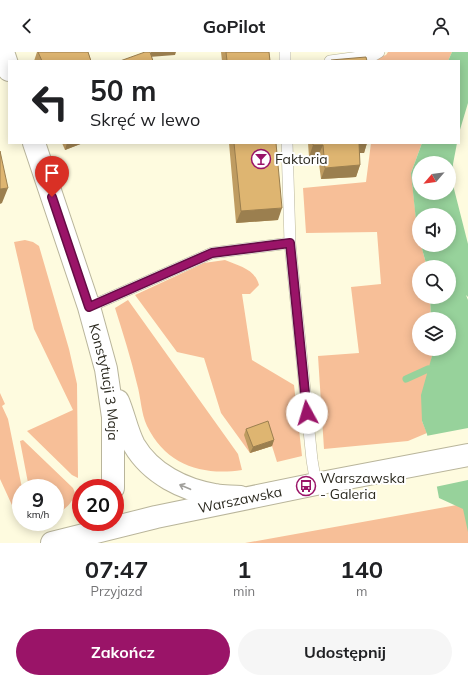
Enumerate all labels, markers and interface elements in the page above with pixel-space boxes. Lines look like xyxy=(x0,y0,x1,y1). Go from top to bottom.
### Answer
icon: back xyxy=(16,15,38,37)
text: GoPilot xyxy=(203,15,265,38)
icon: person xyxy=(430,15,452,37)
text: 50 m xyxy=(90,73,156,108)
icon: left xyxy=(24,76,76,128)
text: Skręć w lewo xyxy=(90,108,200,131)
bar icon: Faktoria xyxy=(250,148,272,170)
place label: Faktoria xyxy=(275,150,328,168)
pin xyxy=(35,156,69,197)
north arrow xyxy=(412,156,456,200)
map controls xyxy=(412,156,456,356)
icon: arrive xyxy=(41,162,63,184)
button: sound xyxy=(412,208,456,252)
button: search xyxy=(412,260,456,304)
button: layers xyxy=(412,312,456,356)
street label: Konstytucji 3 Maja xyxy=(85,322,122,441)
position arrow xyxy=(286,392,328,434)
place label: Warszawska - Galeria xyxy=(320,469,405,503)
bus stop icon: Warszawska - Galeria xyxy=(295,475,317,497)
speed limit sign: 20 xyxy=(72,479,124,531)
street label: Warszawska xyxy=(197,482,284,517)
one-way arrow xyxy=(180,483,192,490)
text: 9 xyxy=(32,487,44,512)
text: km/h xyxy=(27,508,49,521)
text: 07:47 xyxy=(85,554,148,584)
text: 1 xyxy=(237,554,251,584)
text: 140 xyxy=(340,554,383,584)
text: Przyjazd xyxy=(91,583,143,599)
text: min xyxy=(233,583,255,599)
text: m xyxy=(356,583,367,599)
button: Zakończ xyxy=(16,629,230,675)
button: Udostępnij xyxy=(238,629,452,675)

